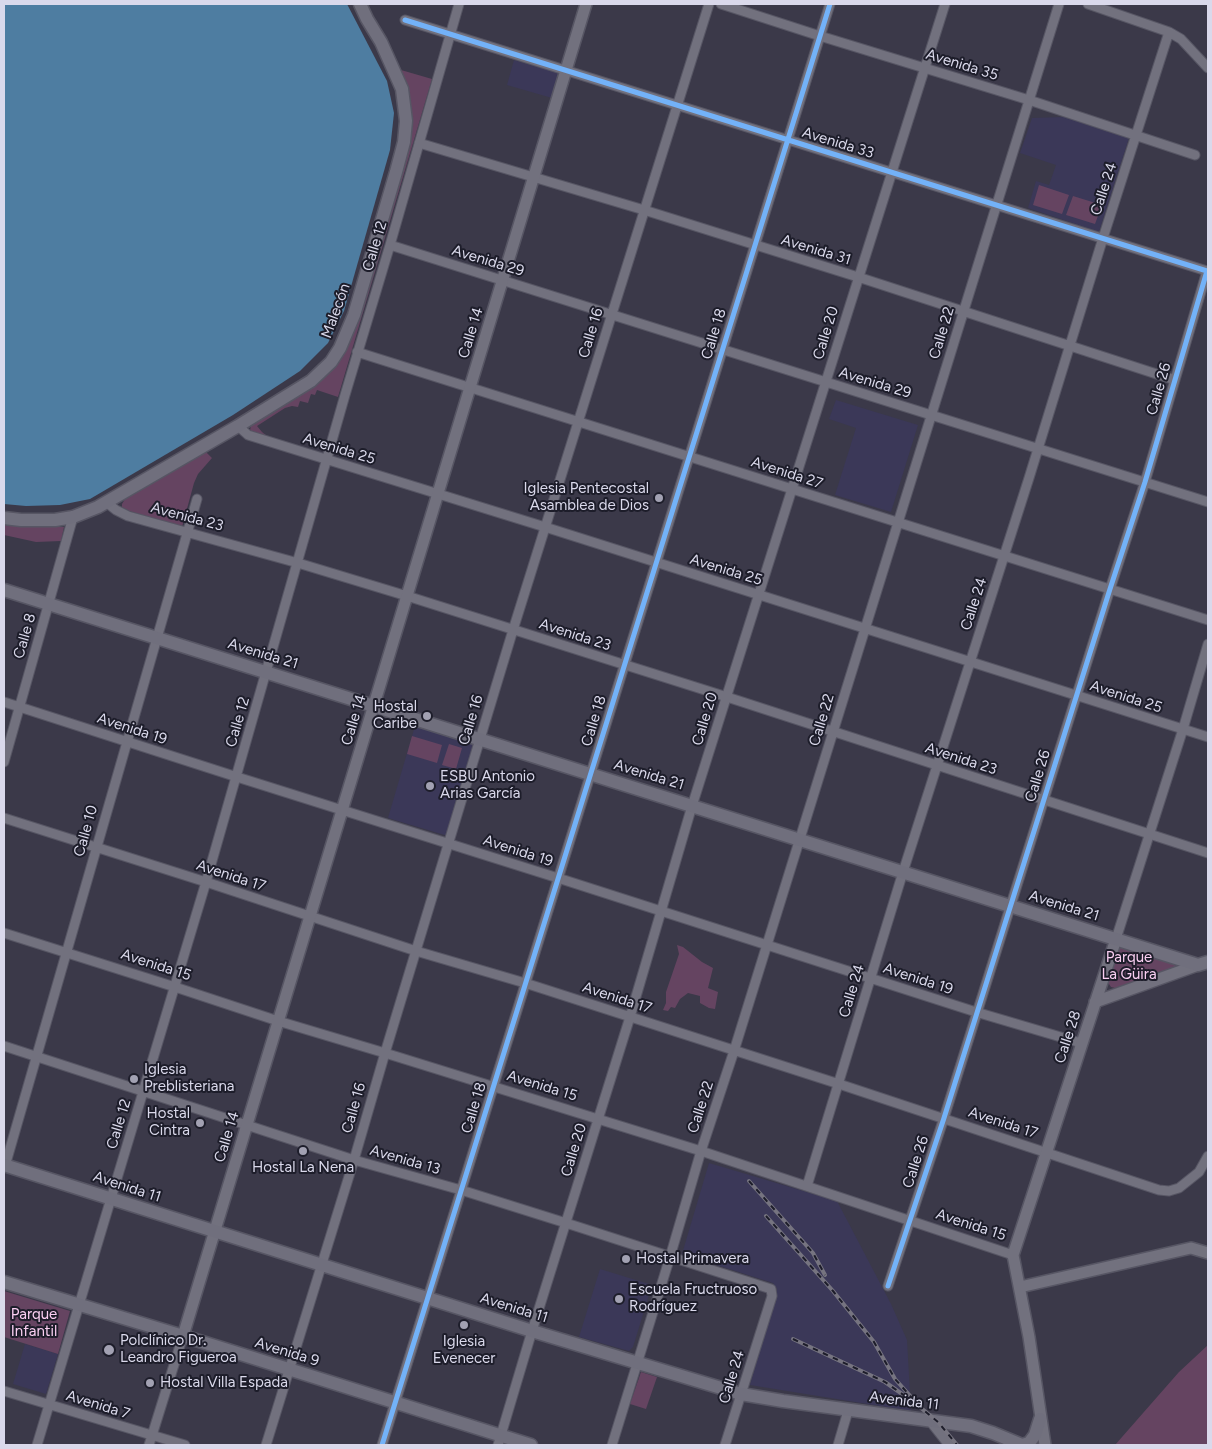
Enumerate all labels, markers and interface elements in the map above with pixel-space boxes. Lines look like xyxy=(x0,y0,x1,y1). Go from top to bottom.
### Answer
street label: Avenida 35 xyxy=(924,45,1000,85)
street label: Avenida 33 xyxy=(800,124,876,162)
street label: Calle 24 xyxy=(1087,160,1121,218)
street label: Calle 12 xyxy=(359,219,391,273)
street label: Avenida 31 xyxy=(779,231,853,269)
street label: Avenida 29 xyxy=(450,241,526,281)
street label: Malecón xyxy=(318,281,354,341)
street label: Calle 20 xyxy=(809,304,843,362)
street label: Calle 14 xyxy=(455,305,487,361)
street label: Calle 22 xyxy=(926,305,958,361)
street label: Calle 16 xyxy=(575,306,607,360)
street label: Calle 18 xyxy=(698,306,730,362)
street label: Calle 26 xyxy=(1143,361,1175,417)
street label: Avenida 29 xyxy=(837,363,913,403)
street label: Avenida 25 xyxy=(301,429,377,469)
street label: Avenida 27 xyxy=(749,453,825,493)
place label: Iglesia Pentecostal Asamblea de Dios xyxy=(524,480,649,515)
marker: Iglesia Pentecostal Asamblea de Dios xyxy=(653,492,665,504)
street label: Avenida 23 xyxy=(149,499,225,535)
street label: Avenida 25 xyxy=(688,550,764,590)
street label: Calle 24 xyxy=(957,575,991,633)
street label: Calle 8 xyxy=(10,611,40,661)
street label: Avenida 23 xyxy=(537,615,613,655)
street label: Avenida 21 xyxy=(226,635,300,673)
street label: Avenida 25 xyxy=(1088,677,1164,717)
street label: Calle 20 xyxy=(688,690,722,748)
street label: Calle 14 xyxy=(338,692,370,748)
street label: Calle 22 xyxy=(806,692,838,748)
street label: Calle 16 xyxy=(455,693,487,747)
street label: Calle 18 xyxy=(578,693,610,749)
street label: Calle 12 xyxy=(222,695,254,749)
place label: Hostal Caribe xyxy=(373,698,417,733)
street label: Avenida 19 xyxy=(95,709,169,749)
marker: Hostal Caribe xyxy=(421,710,433,722)
street label: Avenida 23 xyxy=(923,739,999,779)
street label: Calle 26 xyxy=(1022,748,1054,804)
street label: Avenida 21 xyxy=(612,756,686,794)
place label: ESBU Antonio Arias García xyxy=(440,768,535,803)
marker: ESBU Antonio Arias García xyxy=(424,780,436,792)
street label: Calle 10 xyxy=(70,803,102,859)
street label: Avenida 19 xyxy=(481,831,555,871)
street label: Avenida 17 xyxy=(194,856,268,896)
street label: Avenida 21 xyxy=(1027,887,1101,925)
street label: Avenida 15 xyxy=(119,945,193,985)
park label: Parque La Güira xyxy=(1101,949,1157,984)
street label: Avenida 19 xyxy=(881,959,955,999)
street label: Calle 24 xyxy=(835,962,869,1020)
street label: Avenida 17 xyxy=(580,978,654,1018)
street label: Calle 28 xyxy=(1051,1008,1085,1066)
place label: Iglesia Preblisteriana xyxy=(144,1061,234,1096)
street label: Avenida 15 xyxy=(505,1067,579,1105)
marker: Iglesia Preblisteriana xyxy=(128,1073,140,1085)
street label: Calle 22 xyxy=(684,1079,718,1135)
street label: Calle 18 xyxy=(458,1080,490,1136)
street label: Calle 16 xyxy=(338,1081,370,1135)
street label: Calle 12 xyxy=(103,1097,135,1151)
street label: Avenida 17 xyxy=(966,1103,1040,1143)
place label: Hostal Cintra xyxy=(146,1105,190,1140)
street label: Calle 14 xyxy=(211,1109,243,1165)
marker: Hostal Cintra xyxy=(194,1117,206,1129)
street label: Calle 20 xyxy=(557,1121,591,1179)
street label: Calle 26 xyxy=(899,1134,933,1190)
street label: Avenida 13 xyxy=(368,1141,442,1179)
marker: Hostal La Nena xyxy=(297,1145,309,1157)
place label: Hostal La Nena xyxy=(252,1159,354,1177)
street label: Avenida 11 xyxy=(91,1168,163,1206)
street label: Avenida 15 xyxy=(934,1205,1008,1245)
place label: Hostal Primavera xyxy=(636,1250,749,1268)
marker: Hostal Primavera xyxy=(620,1253,632,1265)
place label: Escuela Fructruoso Rodríguez xyxy=(629,1281,757,1316)
street label: Avenida 11 xyxy=(478,1289,550,1327)
marker: Escuela Fructruoso Rodríguez xyxy=(613,1293,625,1305)
park label: Parque Infantil xyxy=(11,1306,57,1341)
marker: Iglesia Evenecer xyxy=(458,1319,470,1331)
place label: Polclínico Dr. Leandro Figueroa xyxy=(120,1332,237,1367)
place label: Iglesia Evenecer xyxy=(433,1333,495,1368)
street label: Avenida 9 xyxy=(253,1334,321,1370)
marker: Polclínico Dr. Leandro Figueroa xyxy=(102,1343,116,1357)
street label: Calle 24 xyxy=(715,1348,749,1406)
place label: Hostal Villa Espada xyxy=(160,1374,288,1392)
marker: Hostal Villa Espada xyxy=(144,1377,156,1389)
street label: Avenida 7 xyxy=(64,1387,132,1423)
street label: Avenida 11 xyxy=(868,1388,940,1414)

